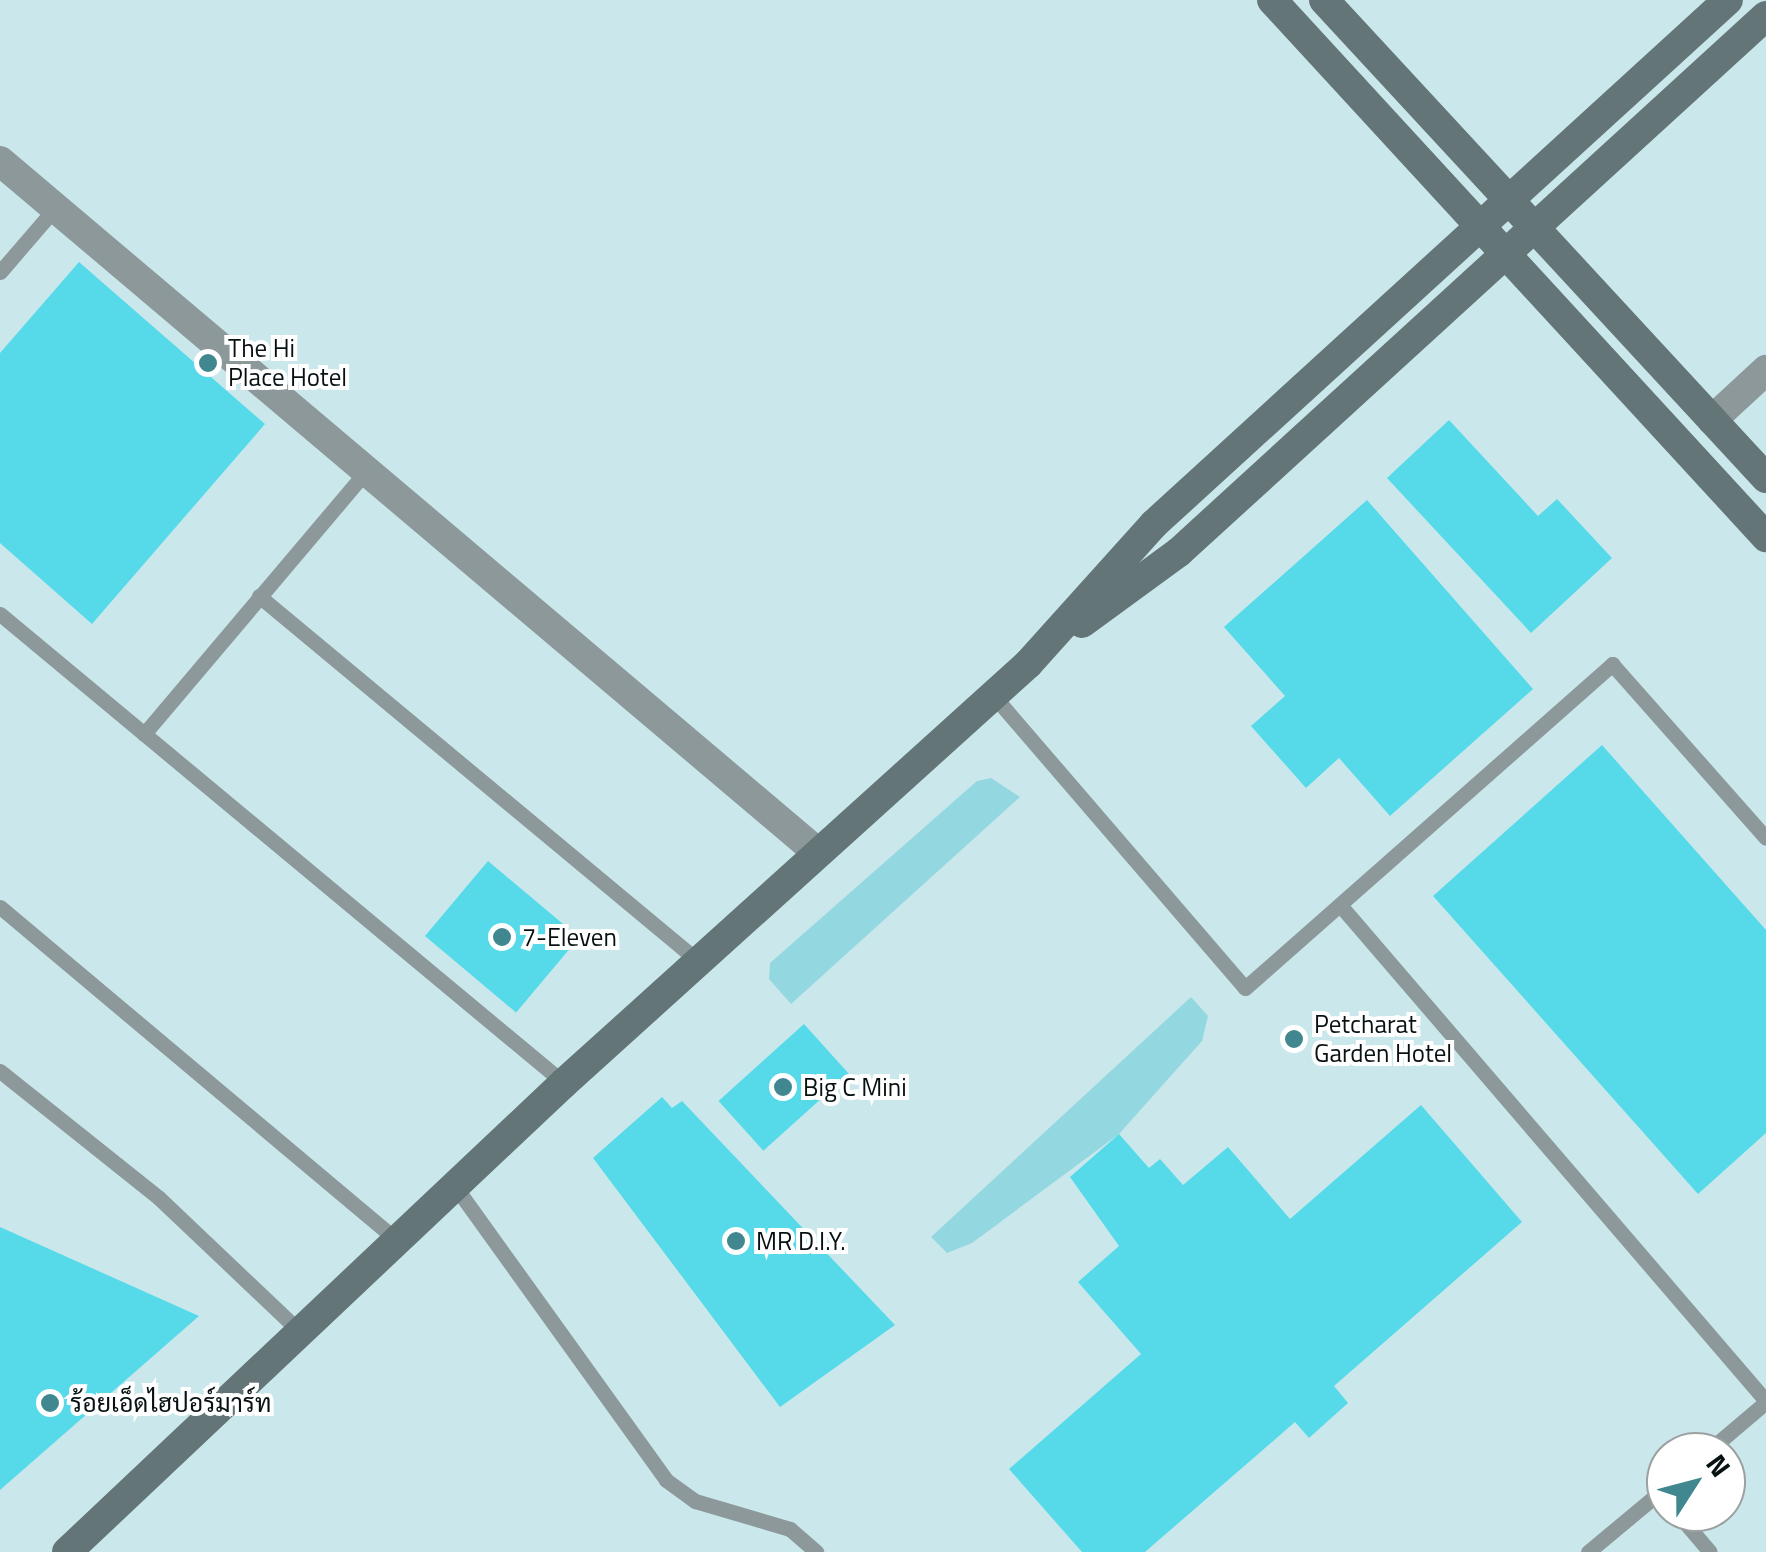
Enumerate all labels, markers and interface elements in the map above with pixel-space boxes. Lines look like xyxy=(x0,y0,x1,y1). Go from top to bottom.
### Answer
place label: The Hi Place Hotel xyxy=(228,334,347,393)
marker: The Hi Place Hotel xyxy=(197,352,219,374)
place label: 7-Eleven xyxy=(522,922,617,952)
marker: 7-Eleven xyxy=(491,926,513,948)
place label: Petcharat Garden Hotel xyxy=(1314,1010,1452,1069)
marker: Petcharat Garden Hotel xyxy=(1283,1028,1305,1050)
place label: Big C Mini xyxy=(803,1072,907,1102)
marker: Big C Mini xyxy=(772,1076,794,1098)
place label: MR D.I.Y. xyxy=(756,1226,846,1256)
marker: MR D.I.Y. xyxy=(725,1230,747,1252)
place label: ร้อยเอ็ดไฮปอร์มาร์ท xyxy=(70,1388,271,1418)
marker: ร้อยเอ็ดไฮปอร์มาร์ท xyxy=(39,1392,61,1414)
north arrow xyxy=(1646,1432,1746,1532)
text: N xyxy=(1696,1445,1742,1486)

